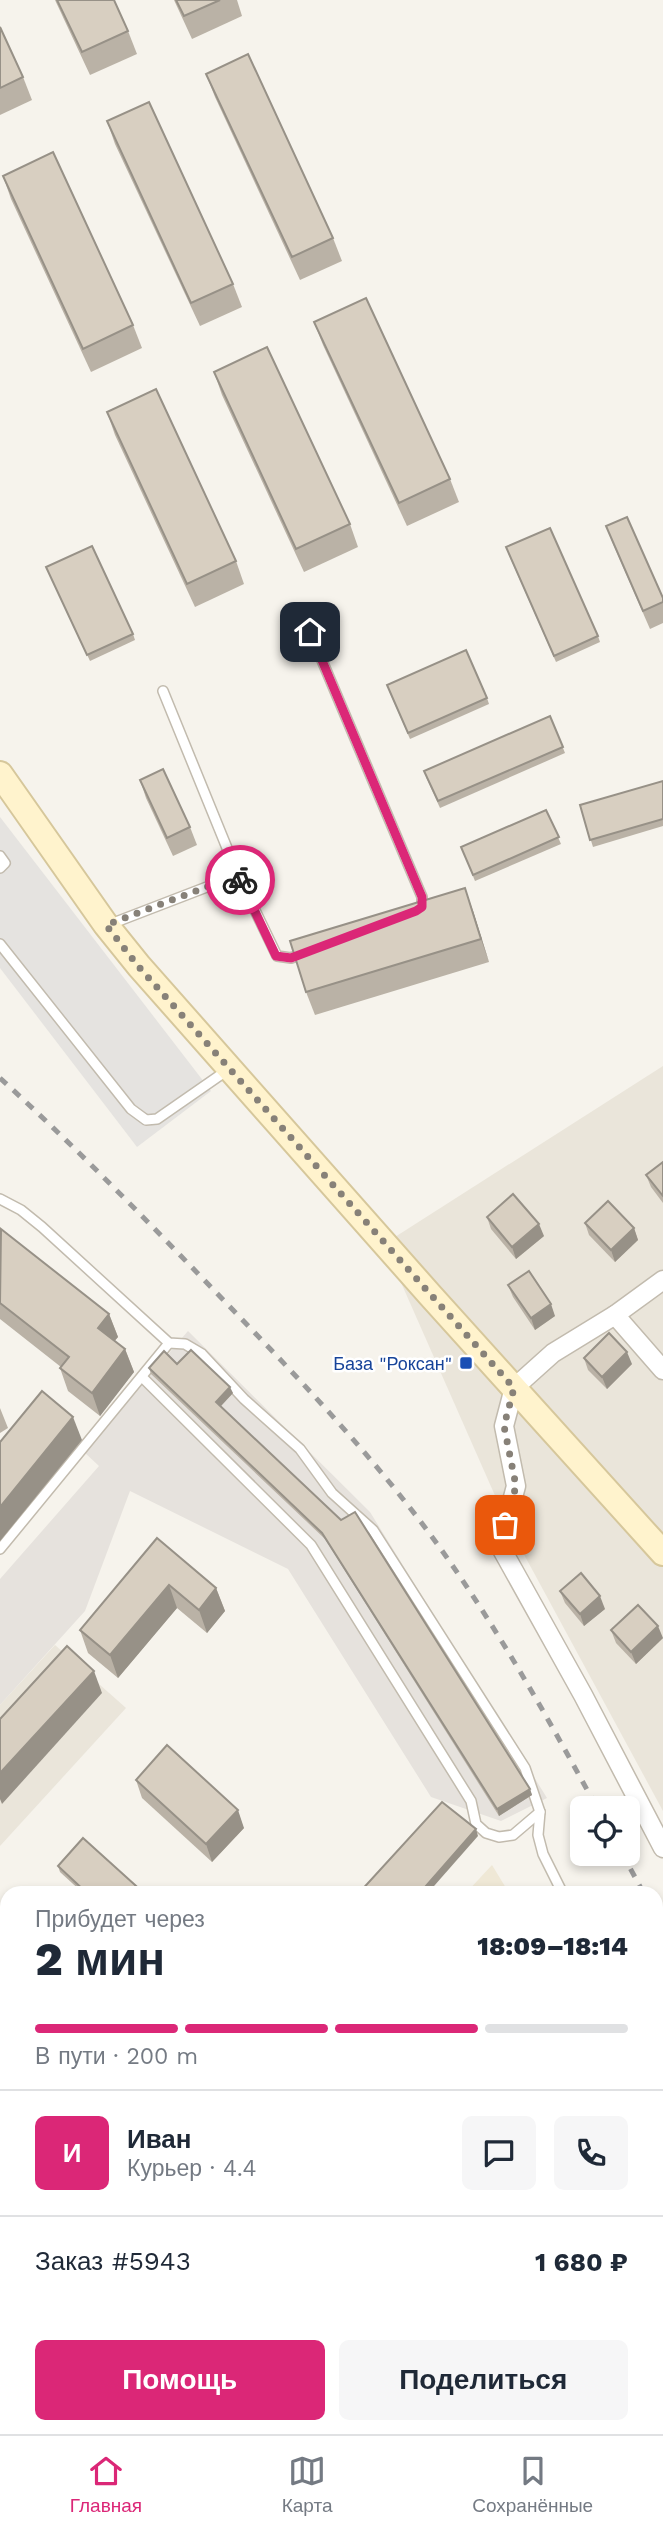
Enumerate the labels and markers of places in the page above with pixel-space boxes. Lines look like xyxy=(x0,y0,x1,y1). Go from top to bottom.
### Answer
pin xyxy=(280,602,340,662)
place label: База "Роксан" xyxy=(333,1353,452,1374)
marker: База "Роксан" xyxy=(458,1355,474,1371)
pin xyxy=(475,1495,535,1555)

